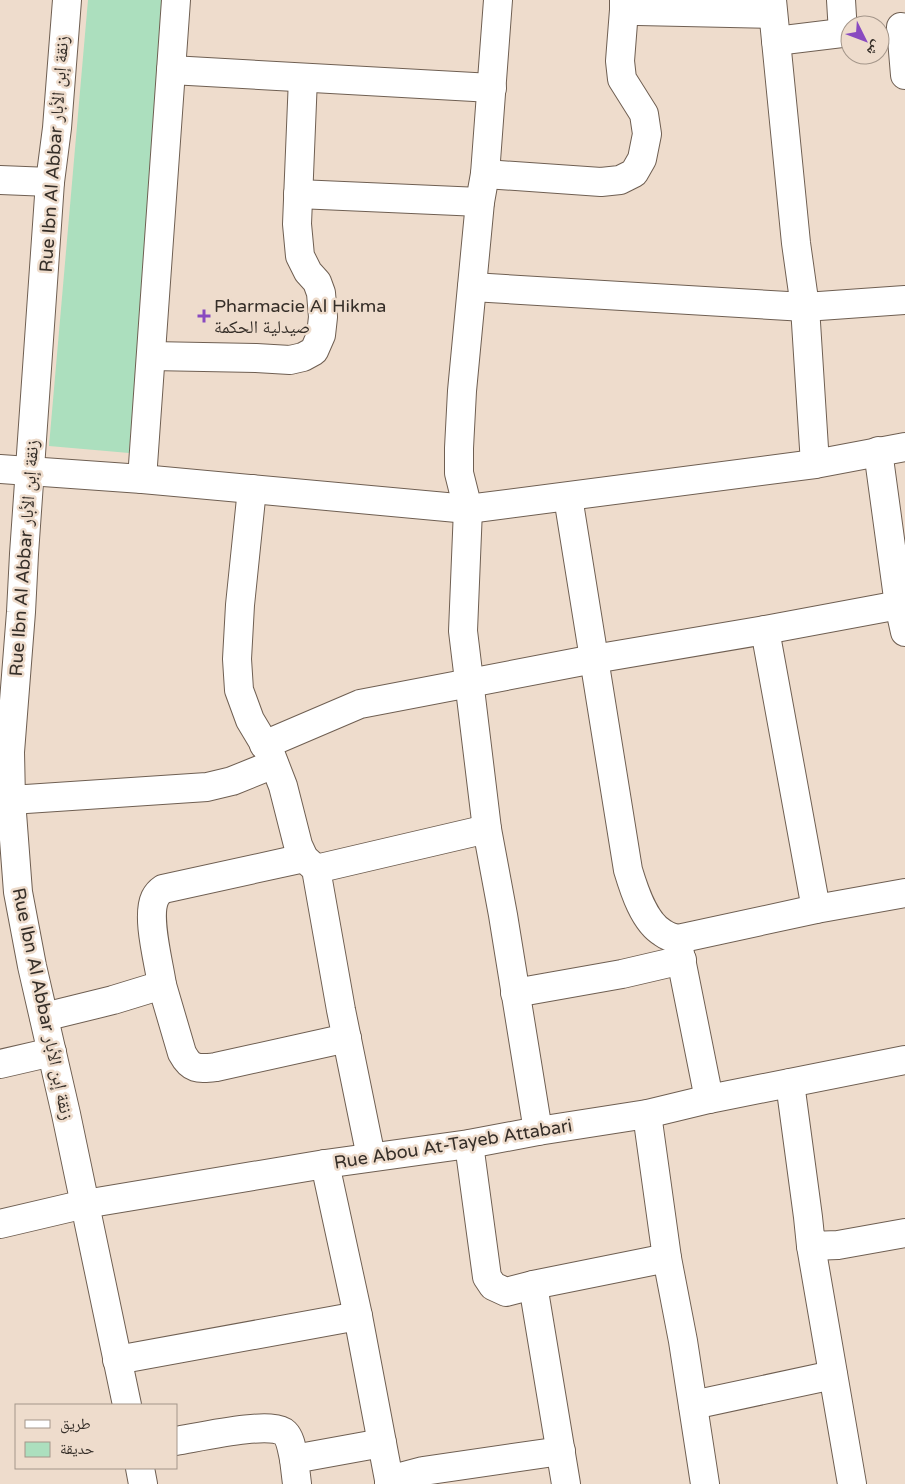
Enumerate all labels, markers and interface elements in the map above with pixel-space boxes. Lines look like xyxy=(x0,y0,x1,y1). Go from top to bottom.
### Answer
north arrow xyxy=(840,15,890,65)
street label: Rue Ibn Al Abbar زنقة إبن الأبار xyxy=(35,35,74,273)
text: ش xyxy=(863,37,886,60)
place label: Pharmacie Al Hikma صيدلية الحكمة xyxy=(214,295,386,338)
marker: Pharmacie Al Hikma صيدلية الحكمة xyxy=(198,310,210,322)
street label: Rue Ibn Al Abbar زنقة إبن الأبار xyxy=(5,439,44,677)
street label: Rue Ibn Al Abbar زنقة إبن الأبار xyxy=(7,886,78,1122)
street label: Rue Abou At-Tayeb Attabari xyxy=(332,1114,574,1174)
legend xyxy=(15,1404,178,1469)
text: طريق xyxy=(60,1415,91,1434)
text: حديقة xyxy=(60,1440,95,1458)

